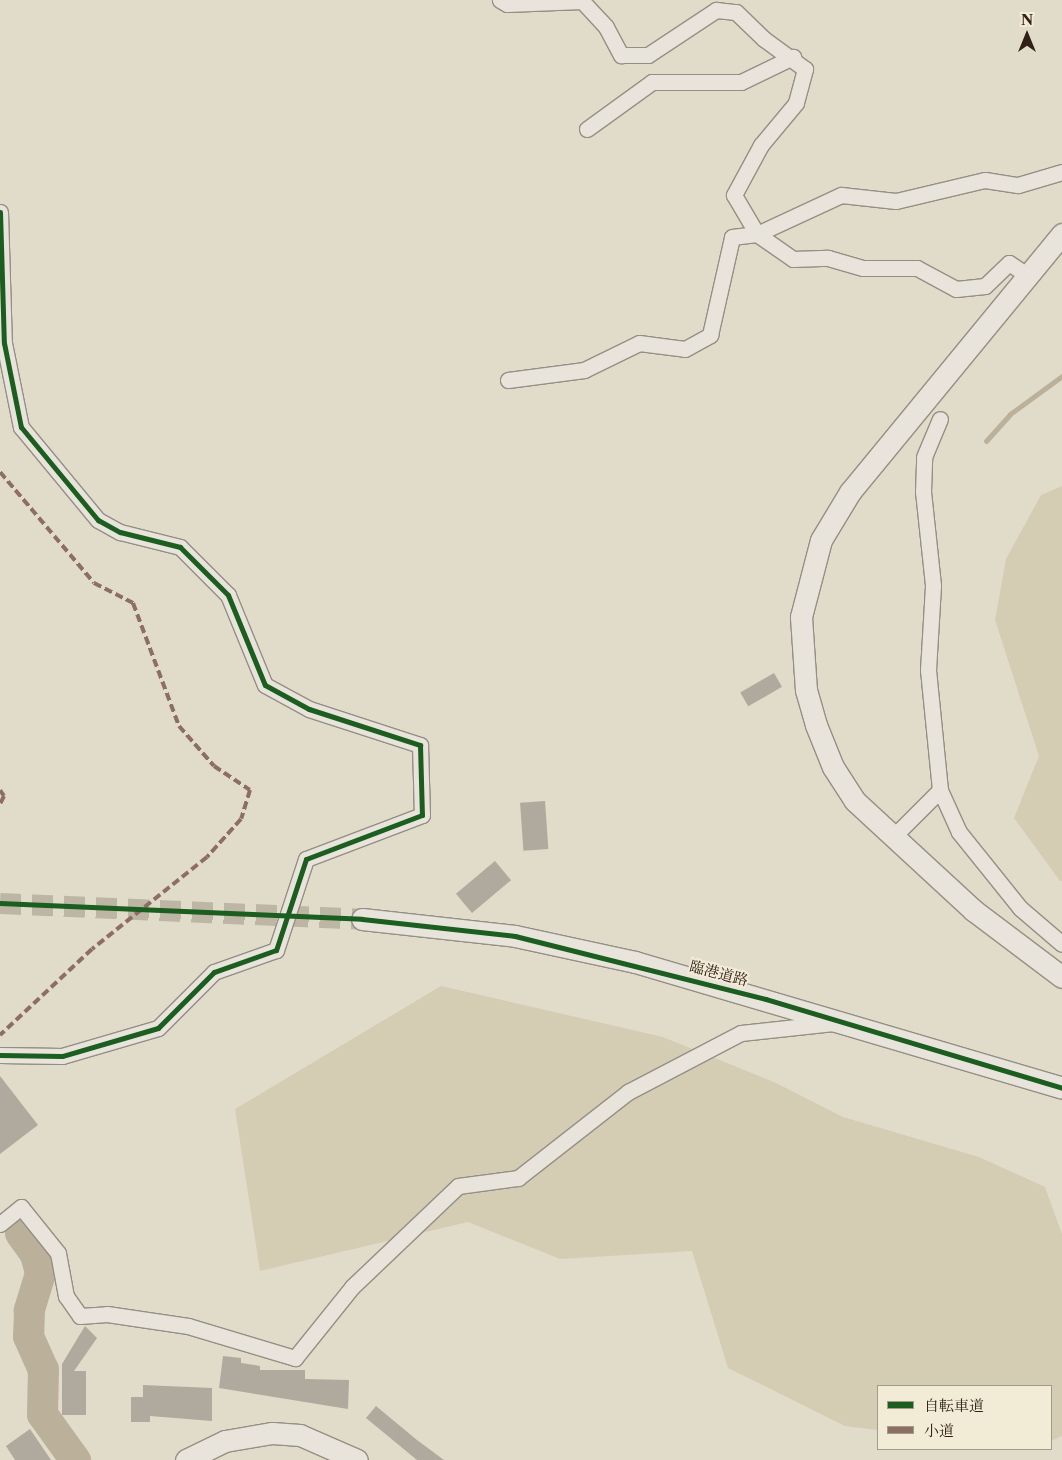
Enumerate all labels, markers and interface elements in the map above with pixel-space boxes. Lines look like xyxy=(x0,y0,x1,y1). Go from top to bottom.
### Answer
north arrow xyxy=(1002,10,1052,60)
text: N xyxy=(1021,11,1033,29)
street label: 臨港道路 xyxy=(688,957,750,989)
legend xyxy=(877,1385,1052,1450)
text: 自転車道 xyxy=(924,1396,984,1415)
text: 小道 xyxy=(924,1421,954,1440)

